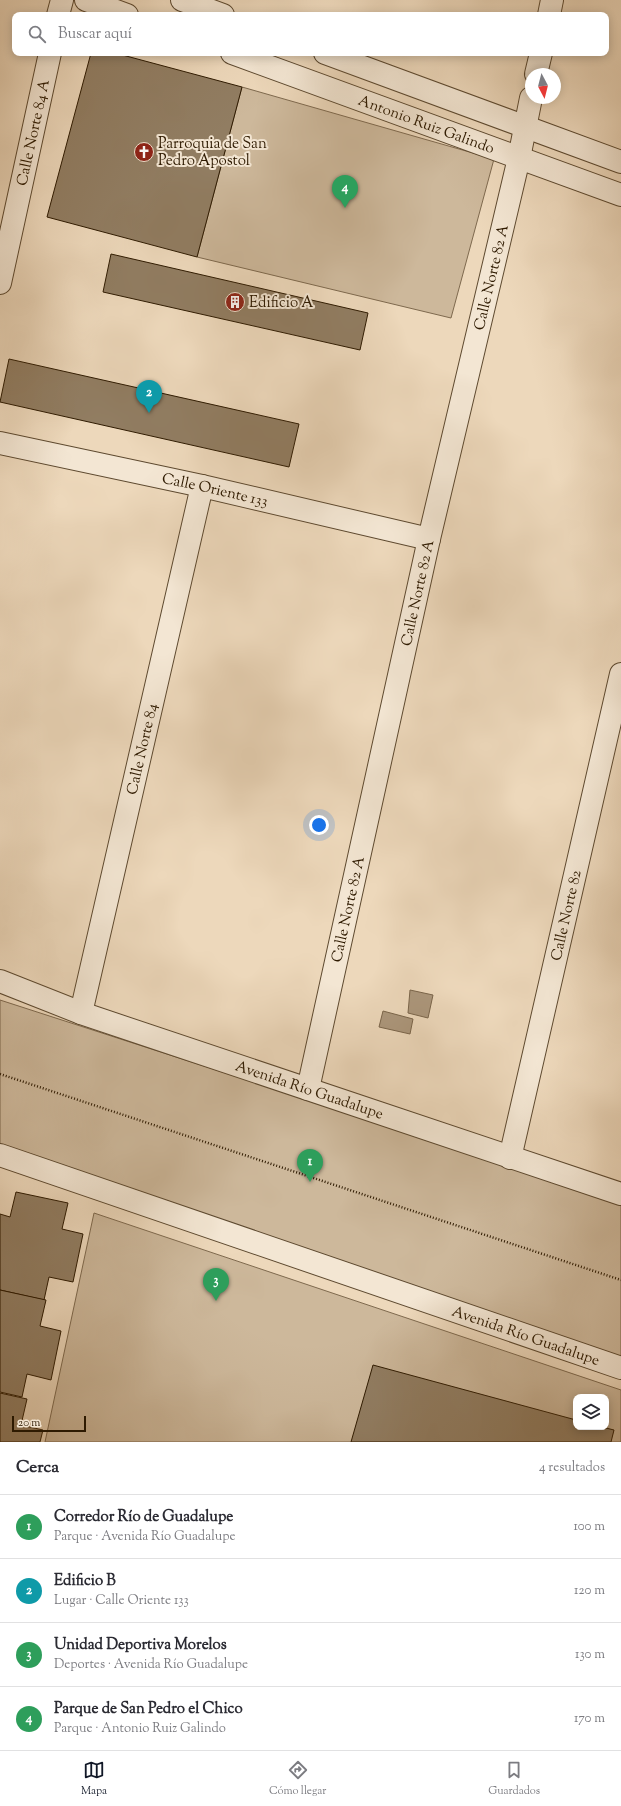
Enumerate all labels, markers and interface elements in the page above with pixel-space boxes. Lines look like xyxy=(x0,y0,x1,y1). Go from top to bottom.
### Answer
search box xyxy=(12,12,609,56)
icon: search xyxy=(26,23,48,45)
text: Buscar aquí xyxy=(58,24,132,45)
north arrow xyxy=(525,68,561,104)
street label: Calle Norte 84 A xyxy=(12,78,56,188)
street label: Antonio Ruiz Galindo xyxy=(355,91,497,160)
place label: Parroquia de San Pedro Apostol xyxy=(158,134,267,172)
church icon: Parroquia de San Pedro Apostol xyxy=(133,141,155,163)
pin: 4 xyxy=(332,175,358,208)
street label: Calle Norte 82 A xyxy=(470,223,515,333)
building icon: Edificio A xyxy=(224,291,246,313)
place label: Edificio A xyxy=(249,293,313,314)
pin: 2 xyxy=(136,380,162,413)
street label: Calle Oriente 133 xyxy=(160,469,270,513)
street label: Calle Norte 82 A xyxy=(397,538,440,648)
street label: Calle Norte 84 xyxy=(122,701,164,797)
your location xyxy=(309,815,329,835)
street label: Calle Norte 82 A xyxy=(327,855,371,965)
street label: Calle Norte 82 xyxy=(547,868,588,963)
street label: Avenida Río Guadalupe xyxy=(232,1056,386,1126)
pin: 1 xyxy=(297,1149,323,1182)
pin: 3 xyxy=(203,1268,229,1301)
street label: Avenida Río Guadalupe xyxy=(449,1302,602,1372)
map controls xyxy=(573,1394,609,1430)
button: layers xyxy=(573,1394,609,1430)
scale bar xyxy=(12,1414,86,1433)
text: 20 m xyxy=(18,1415,40,1431)
text: Cerca xyxy=(16,1456,59,1480)
text: 4 resultados xyxy=(539,1459,605,1477)
text: Corredor Río de Guadalupe xyxy=(54,1507,233,1528)
text: 1 xyxy=(27,1518,31,1536)
text: 100 m xyxy=(573,1518,605,1536)
text: Parque · Avenida Río Guadalupe xyxy=(54,1528,235,1546)
text: Edificio B xyxy=(54,1571,116,1592)
text: 2 xyxy=(26,1582,32,1600)
text: 120 m xyxy=(574,1582,605,1600)
text: Lugar · Calle Oriente 133 xyxy=(54,1592,189,1610)
text: Unidad Deportiva Morelos xyxy=(54,1635,227,1656)
text: 3 xyxy=(26,1646,32,1664)
text: 130 m xyxy=(575,1646,605,1664)
text: Deportes · Avenida Río Guadalupe xyxy=(54,1656,248,1674)
text: Parque de San Pedro el Chico xyxy=(54,1699,243,1720)
text: 4 xyxy=(26,1710,32,1728)
text: 170 m xyxy=(574,1710,605,1728)
text: Parque · Antonio Ruiz Galindo xyxy=(54,1720,226,1738)
tab: Mapa xyxy=(81,1759,107,1799)
tab: Cómo llegar xyxy=(269,1759,326,1799)
tab: Guardados xyxy=(488,1759,540,1799)

